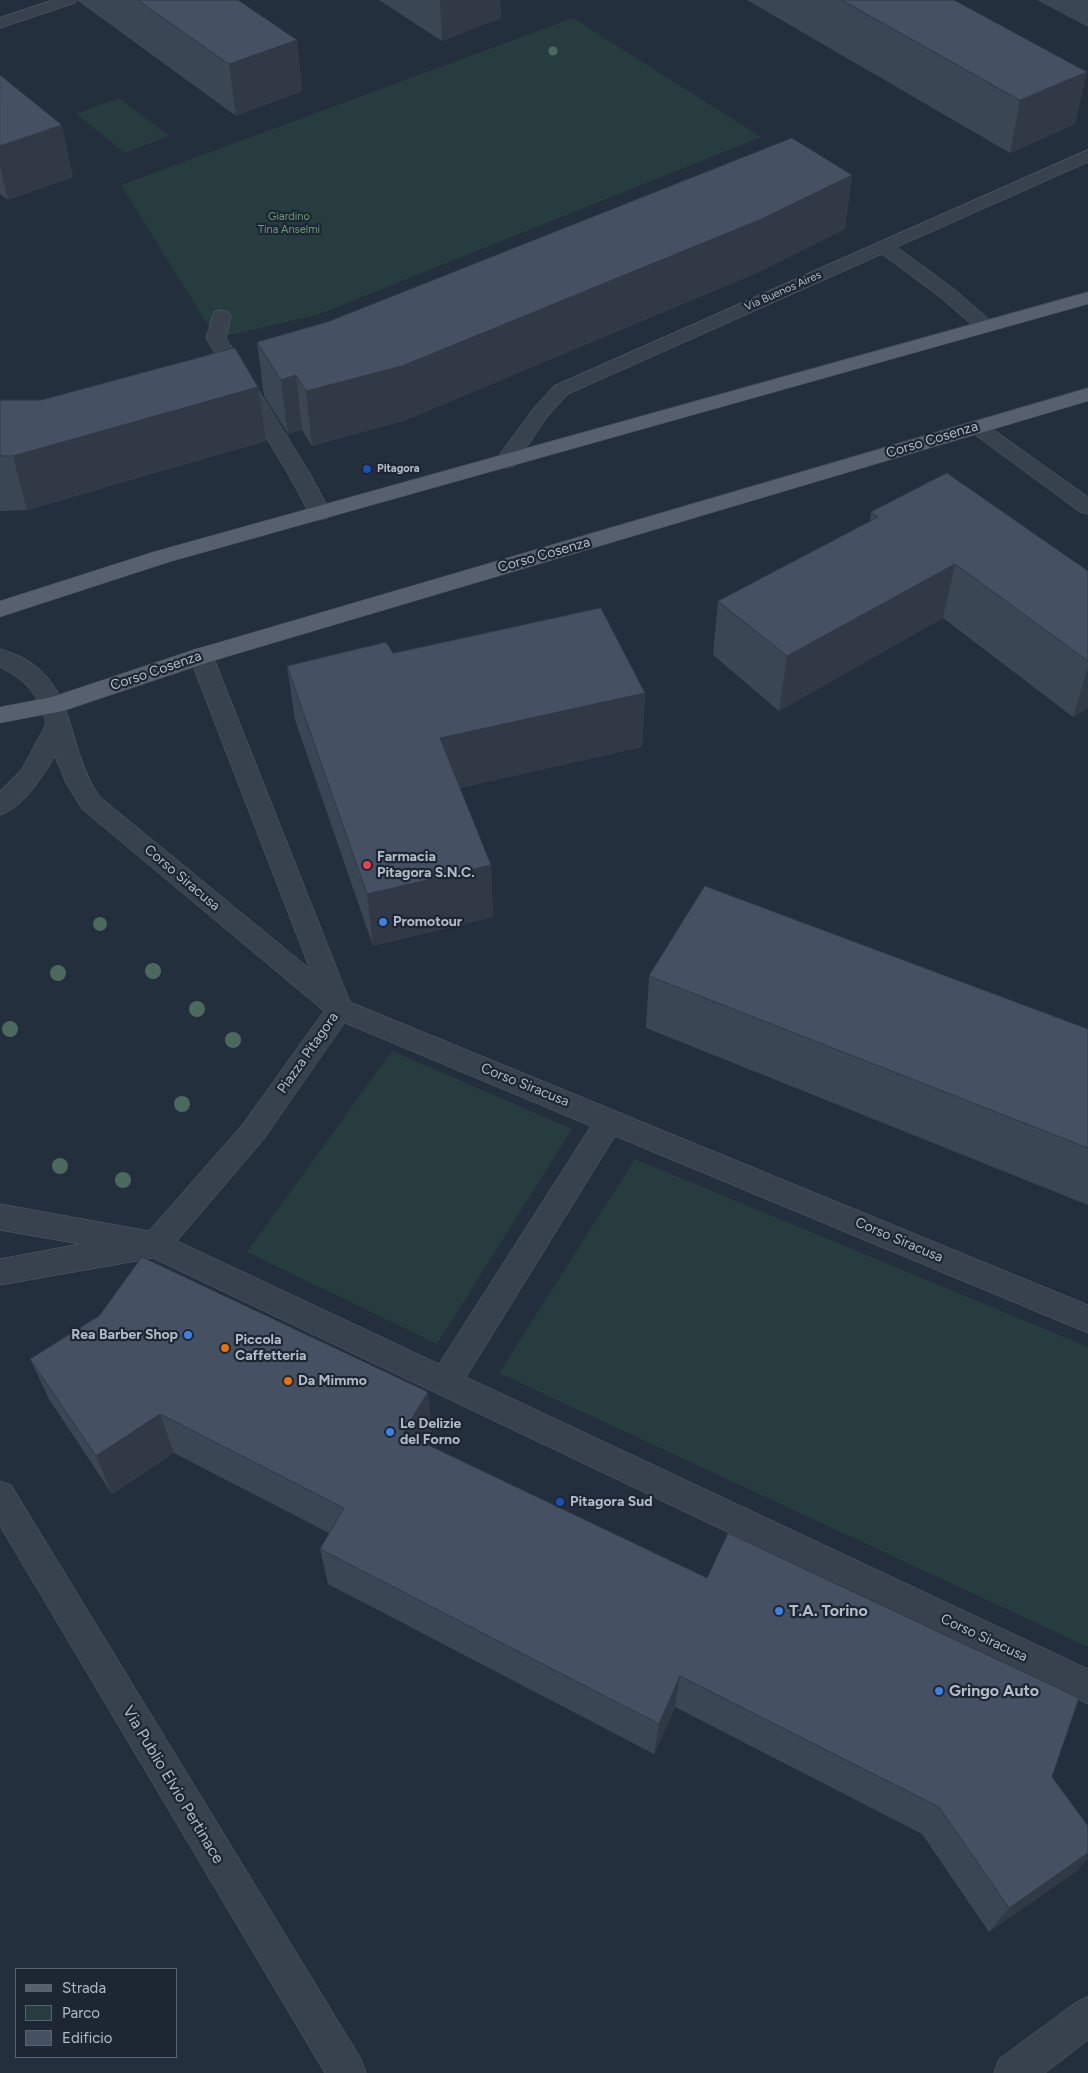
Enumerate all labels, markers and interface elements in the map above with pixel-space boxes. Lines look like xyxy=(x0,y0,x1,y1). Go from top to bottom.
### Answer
park label: Giardino Tina Anselmi xyxy=(258,210,320,236)
street label: Via Buenos Aires xyxy=(743,268,823,314)
street label: Corso Cosenza xyxy=(884,418,980,462)
place label: Pitagora xyxy=(377,462,420,476)
marker: Pitagora xyxy=(361,463,373,475)
street label: Corso Cosenza xyxy=(496,534,592,576)
street label: Corso Cosenza xyxy=(108,648,204,694)
street label: Corso Siracusa xyxy=(141,841,223,915)
place label: Farmacia Pitagora S.N.C. xyxy=(377,849,475,882)
marker: Farmacia Pitagora S.N.C. xyxy=(361,859,373,871)
place label: Promotour xyxy=(393,914,462,930)
marker: Promotour xyxy=(377,916,389,928)
street label: Piazza Pitagora xyxy=(274,1009,342,1097)
street label: Corso Siracusa xyxy=(478,1060,572,1110)
street label: Corso Siracusa xyxy=(853,1214,945,1266)
place label: Rea Barber Shop xyxy=(71,1327,178,1343)
marker: Rea Barber Shop xyxy=(182,1329,194,1341)
place label: Piccola Caffetteria xyxy=(235,1332,307,1364)
marker: Piccola Caffetteria xyxy=(219,1342,231,1354)
place label: Da Mimmo xyxy=(298,1373,367,1389)
marker: Da Mimmo xyxy=(282,1375,294,1387)
place label: Le Delizie del Forno xyxy=(400,1416,461,1448)
marker: Le Delizie del Forno xyxy=(384,1426,396,1438)
place label: Pitagora Sud xyxy=(570,1494,653,1510)
marker: Pitagora Sud xyxy=(554,1496,566,1508)
place label: T.A. Torino xyxy=(789,1601,868,1621)
marker: T.A. Torino xyxy=(773,1605,785,1617)
street label: Corso Siracusa xyxy=(938,1611,1030,1665)
place label: Gringo Auto xyxy=(949,1681,1039,1701)
marker: Gringo Auto xyxy=(933,1685,945,1697)
street label: Via Publio Elvio Pertinace xyxy=(118,1703,228,1867)
legend xyxy=(15,1968,178,2058)
text: Strada xyxy=(62,1979,106,1997)
text: Parco xyxy=(62,2004,100,2022)
text: Edificio xyxy=(62,2029,112,2047)

